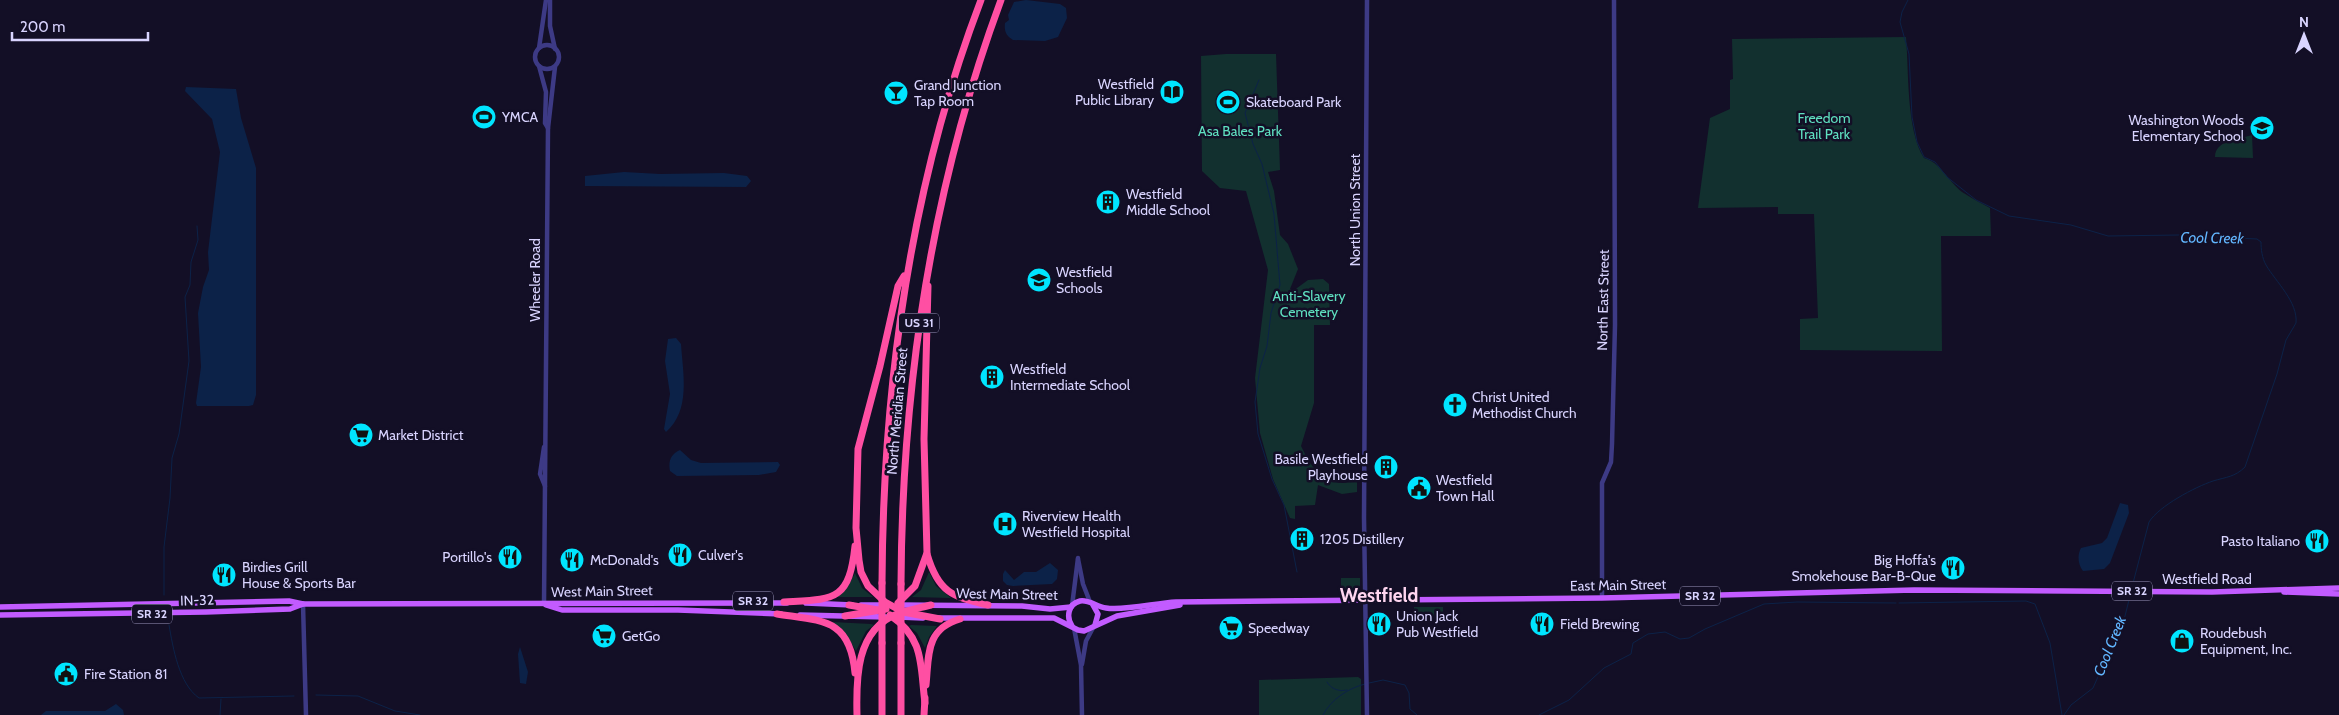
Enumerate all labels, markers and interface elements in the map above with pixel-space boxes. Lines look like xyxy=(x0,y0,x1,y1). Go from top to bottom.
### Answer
scale bar xyxy=(12,10,149,42)
north arrow xyxy=(2279,10,2329,60)
text: N xyxy=(2299,13,2309,31)
text: 200 m xyxy=(20,18,65,36)
place label: Westfield Public Library xyxy=(1075,75,1154,109)
place label: Grand Junction Tap Room xyxy=(914,76,1001,110)
library icon: Westfield Public Library xyxy=(1159,79,1185,105)
bar icon: Grand Junction Tap Room xyxy=(883,80,909,106)
sports icon: Skateboard Park xyxy=(1215,89,1241,115)
place label: Skateboard Park xyxy=(1246,93,1342,111)
sports icon: YMCA xyxy=(471,104,497,130)
place label: YMCA xyxy=(501,108,539,126)
park label: Freedom Trail Park xyxy=(1797,109,1851,143)
place label: Washington Woods Elementary School xyxy=(2128,111,2245,145)
school or university icon: Washington Woods Elementary School xyxy=(2249,115,2275,141)
park label: Asa Bales Park xyxy=(1198,122,1283,140)
street label: North Union Street xyxy=(1346,153,1364,266)
place label: Westfield Middle School xyxy=(1126,185,1211,219)
building icon: Westfield Middle School xyxy=(1095,189,1121,215)
water label: Cool Creek xyxy=(2180,228,2244,248)
street label: Wheeler Road xyxy=(526,238,544,322)
street label: North East Street xyxy=(1593,249,1613,351)
place label: Westfield Schools xyxy=(1056,263,1112,297)
school or university icon: Westfield Schools xyxy=(1026,267,1052,293)
park label: Anti-Slavery Cemetery xyxy=(1272,287,1346,321)
road number: US 31 xyxy=(899,314,939,332)
street label: North Meridian Street xyxy=(882,346,912,475)
place label: Westfield Intermediate School xyxy=(1010,360,1131,394)
building icon: Westfield Intermediate School xyxy=(979,364,1005,390)
place label: Christ United Methodist Church xyxy=(1472,388,1577,422)
church icon: Christ United Methodist Church xyxy=(1442,392,1468,418)
supermarket icon: Market District xyxy=(348,422,374,448)
place label: Market District xyxy=(378,426,464,444)
place label: Basile Westfield Playhouse xyxy=(1274,450,1368,484)
building icon: Basile Westfield Playhouse xyxy=(1373,454,1399,480)
place label: Westfield Town Hall xyxy=(1436,471,1495,505)
public building icon: Westfield Town Hall xyxy=(1406,475,1432,501)
place label: Riverview Health Westfield Hospital xyxy=(1022,507,1131,541)
hospital icon: Riverview Health Westfield Hospital xyxy=(992,511,1018,537)
building icon: 1205 Distillery xyxy=(1289,526,1315,552)
restaurant icon: Pasto Italiano xyxy=(2304,528,2330,554)
place label: 1205 Distillery xyxy=(1320,530,1404,548)
place label: Pasto Italiano xyxy=(2221,532,2300,550)
restaurant icon: Culver's xyxy=(667,542,693,568)
restaurant icon: Portillo's xyxy=(497,544,523,570)
place label: Culver's xyxy=(698,546,744,564)
restaurant icon: McDonald's xyxy=(559,547,585,573)
place label: Portillo's xyxy=(442,548,492,566)
place label: McDonald's xyxy=(590,551,659,569)
place label: Big Hoffa's Smokehouse Bar-B-Que xyxy=(1791,551,1936,585)
restaurant icon: Big Hoffa's Smokehouse Bar-B-Que xyxy=(1940,555,1966,581)
place label: Birdies Grill House & Sports Bar xyxy=(242,558,356,592)
restaurant icon: Birdies Grill House & Sports Bar xyxy=(211,562,237,588)
street label: Westfield Road xyxy=(2162,570,2252,588)
street label: East Main Street xyxy=(1570,575,1666,595)
street label: West Main Street xyxy=(551,581,653,601)
road number: SR 32 xyxy=(2112,582,2152,600)
street label: West Main Street xyxy=(956,584,1058,604)
district label: Westfield xyxy=(1340,584,1418,607)
road number: SR 32 xyxy=(1680,586,1720,606)
street label: IN-32 xyxy=(180,590,214,610)
road number: SR 32 xyxy=(733,592,773,610)
road number: SR 32 xyxy=(132,604,172,624)
place label: Union Jack Pub Westfield xyxy=(1396,607,1478,641)
restaurant icon: Union Jack Pub Westfield xyxy=(1366,611,1392,637)
restaurant icon: Field Brewing xyxy=(1529,611,1555,637)
water label: Cool Creek xyxy=(2090,613,2130,679)
supermarket icon: Speedway xyxy=(1218,615,1244,641)
place label: Field Brewing xyxy=(1560,615,1640,633)
place label: Speedway xyxy=(1248,619,1310,637)
supermarket icon: GetGo xyxy=(591,623,617,649)
place label: Roudebush Equipment, Inc. xyxy=(2200,624,2292,658)
place label: GetGo xyxy=(622,627,661,645)
shop icon: Roudebush Equipment, Inc. xyxy=(2169,628,2195,654)
public building icon: Fire Station 81 xyxy=(53,661,79,687)
place label: Fire Station 81 xyxy=(84,665,167,683)

